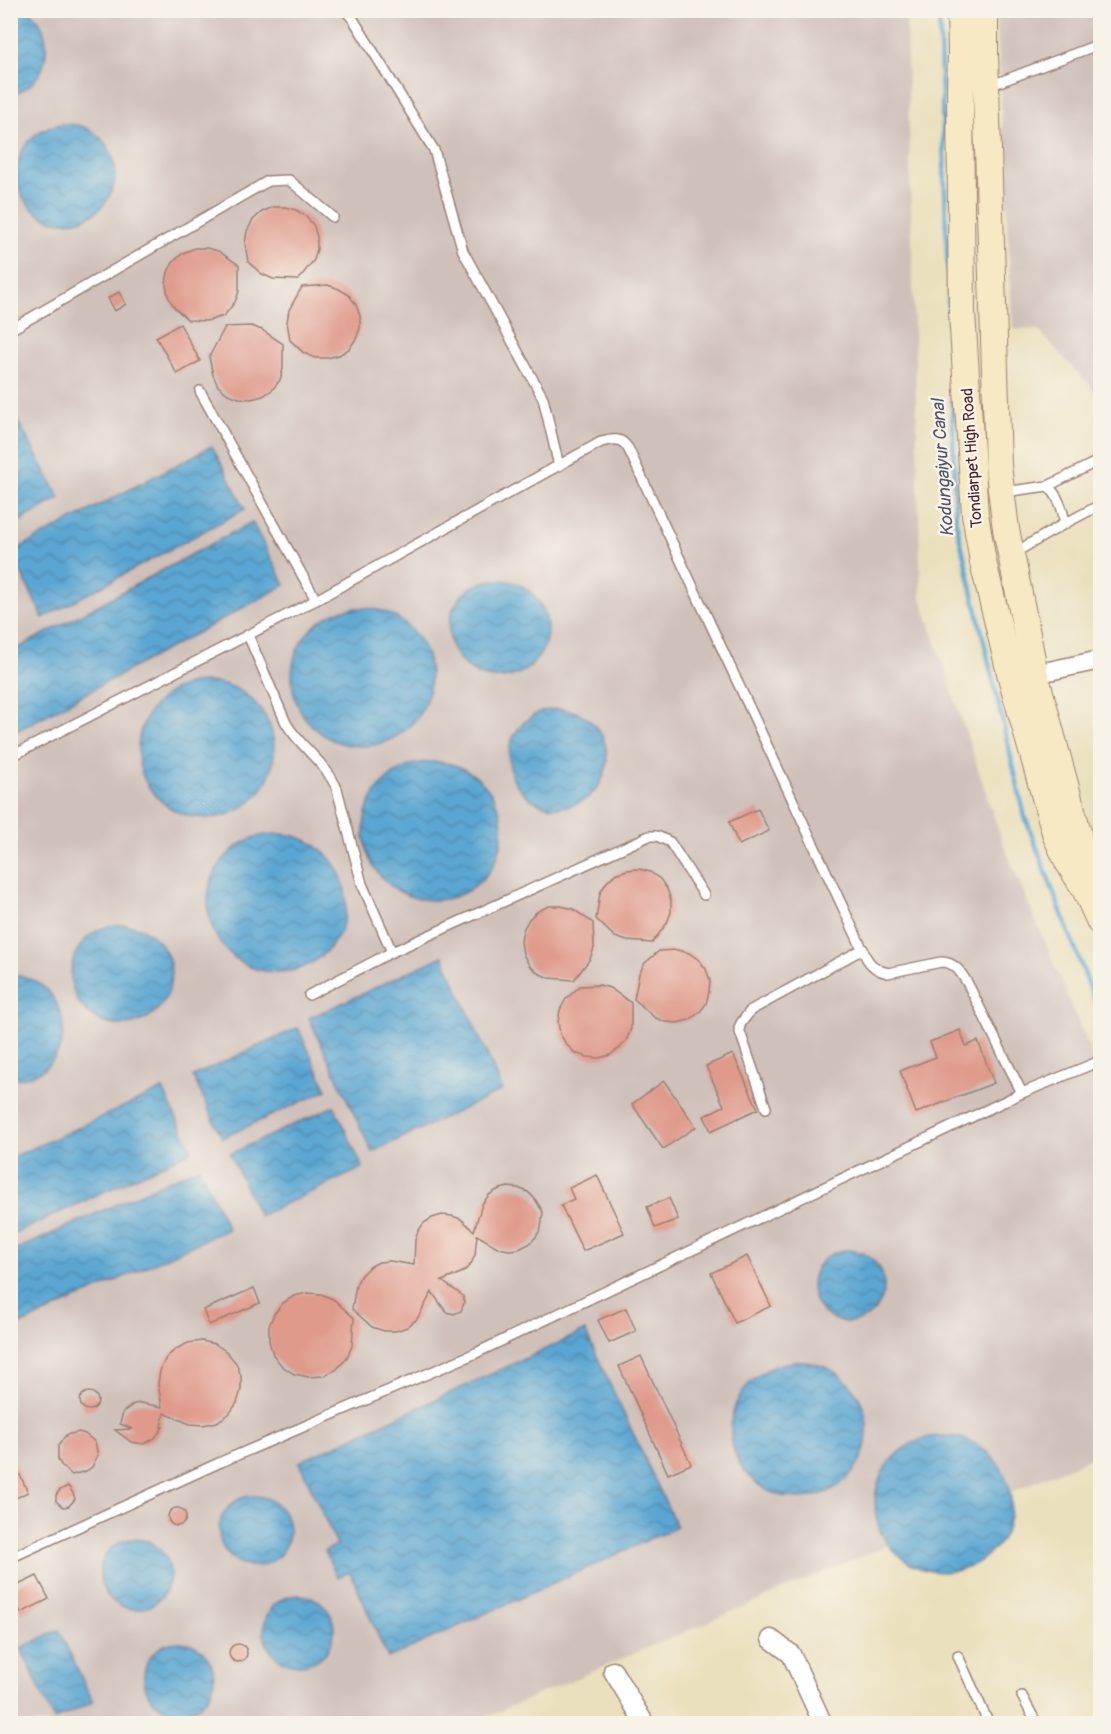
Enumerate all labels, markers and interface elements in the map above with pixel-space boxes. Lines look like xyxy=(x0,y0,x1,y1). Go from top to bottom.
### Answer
street label: Tondiarpet High Road xyxy=(957,387,987,529)
water label: Kodungaiyur Canal xyxy=(927,397,959,538)

